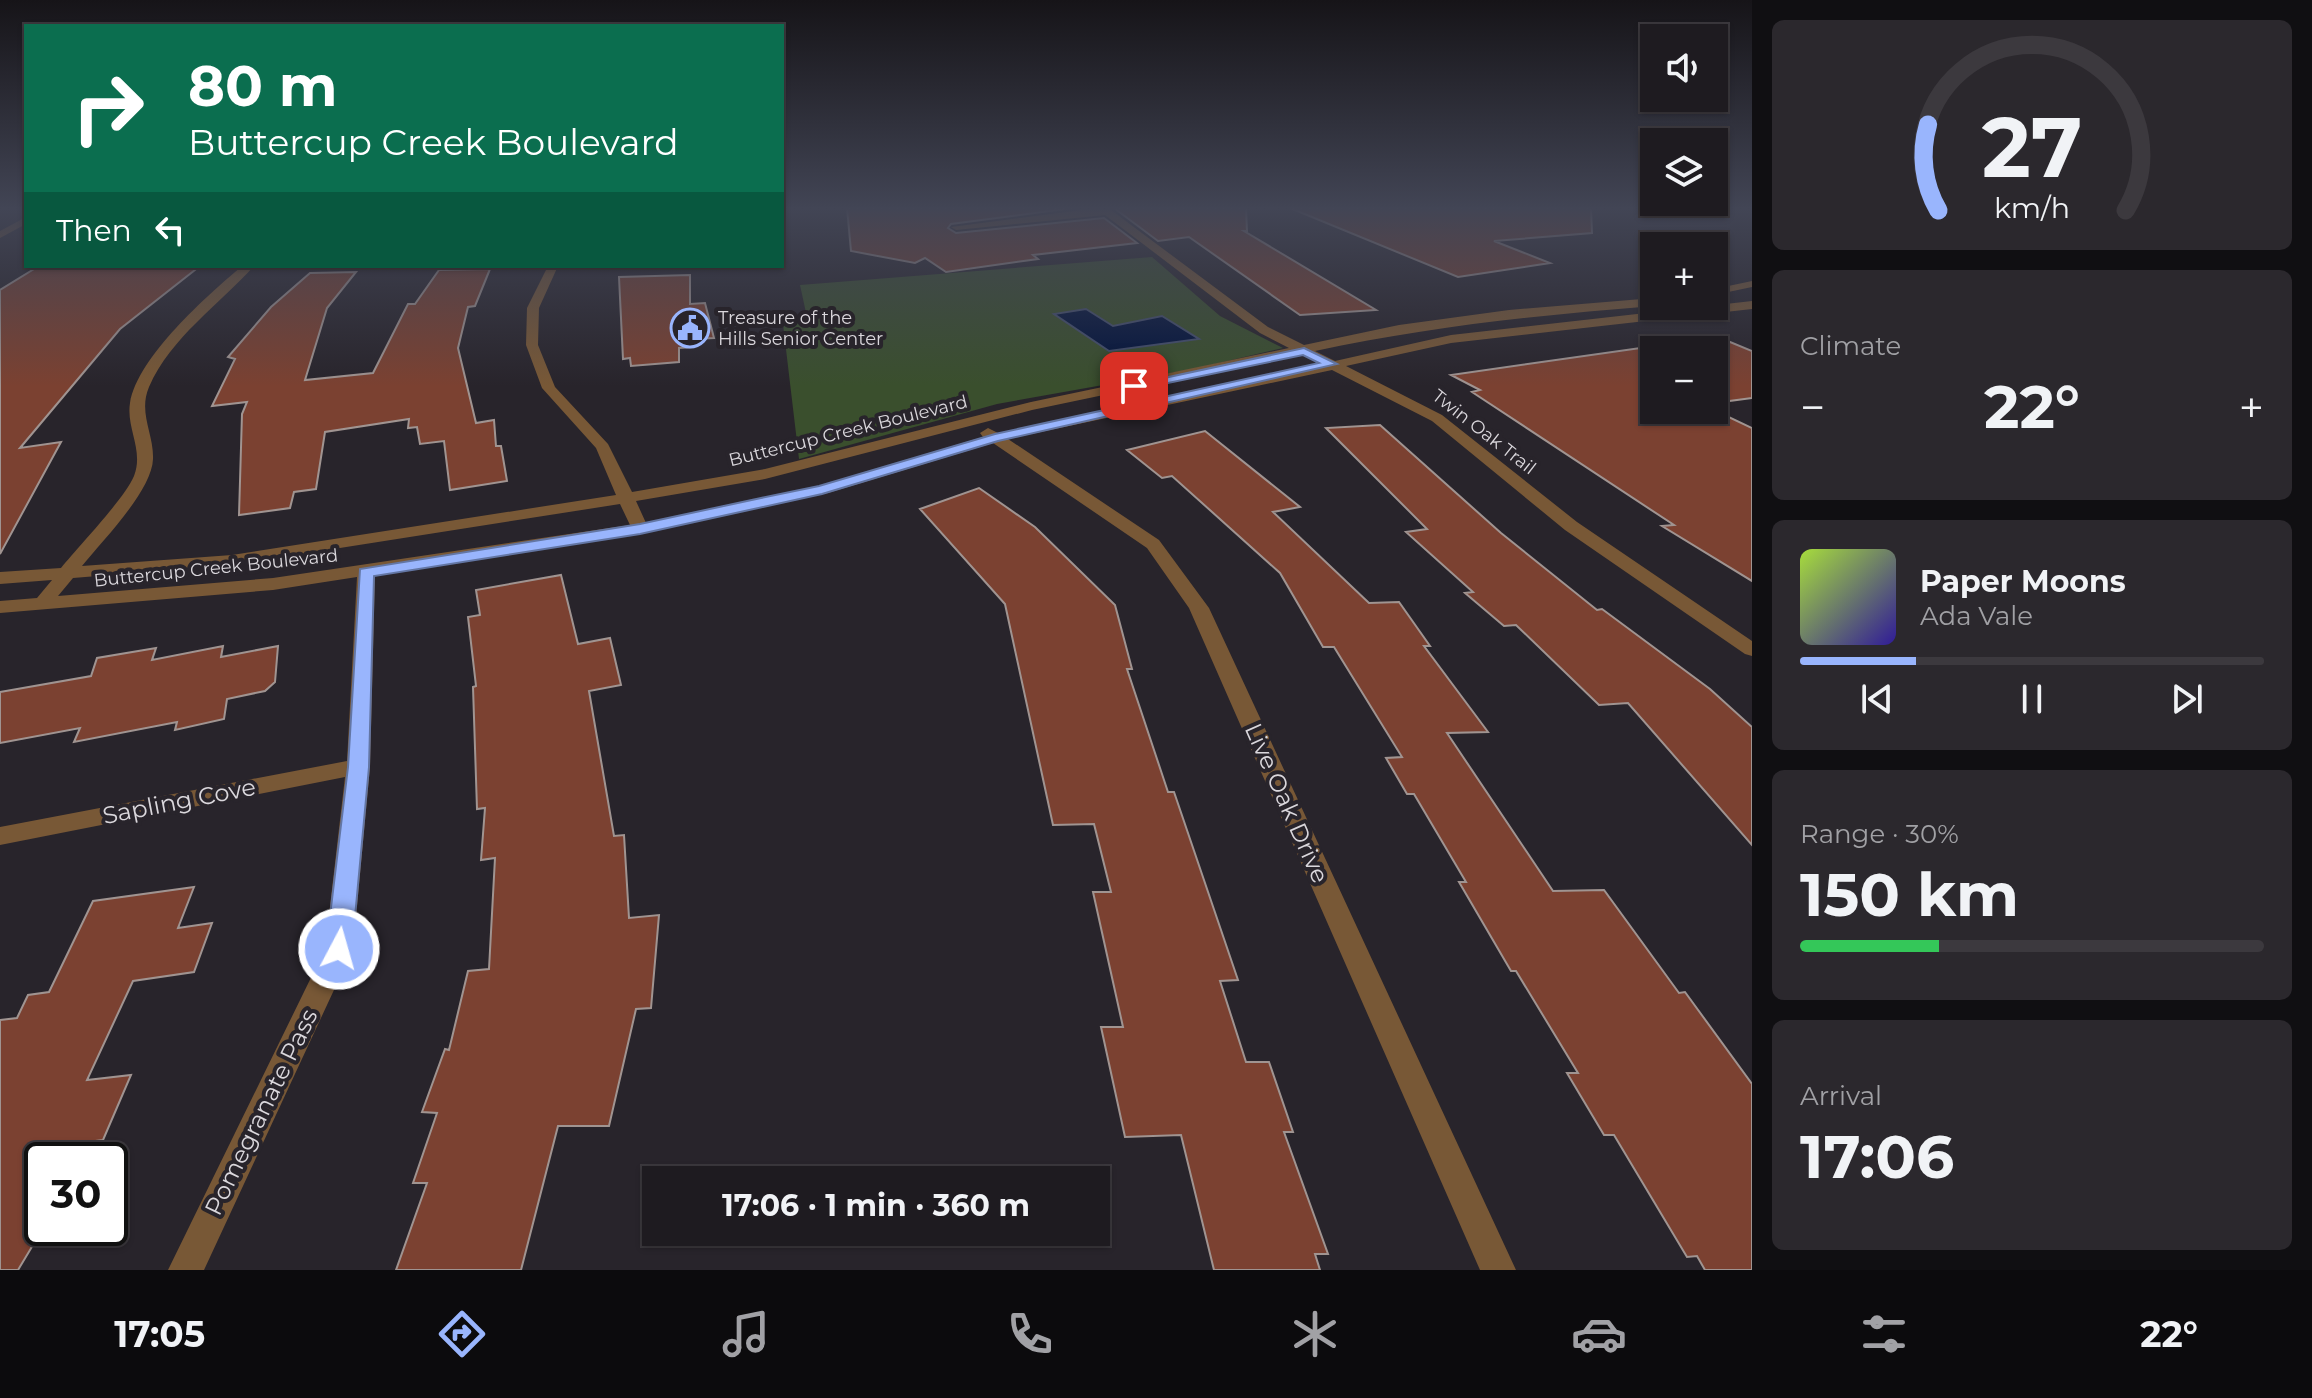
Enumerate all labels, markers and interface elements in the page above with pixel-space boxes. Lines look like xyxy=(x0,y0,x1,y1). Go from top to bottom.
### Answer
map controls xyxy=(1640,24,1728,424)
button: sound xyxy=(1640,24,1728,112)
text: 80 m xyxy=(188,52,338,120)
icon: right xyxy=(56,56,160,160)
text: 27 xyxy=(1982,96,2082,198)
text: Buttercup Creek Boulevard xyxy=(188,120,679,164)
button: layers xyxy=(1640,128,1728,216)
text: km/h xyxy=(1994,190,2070,225)
icon: left xyxy=(148,208,192,252)
text: Then xyxy=(56,212,132,249)
button: + xyxy=(1640,232,1728,320)
public building icon: Treasure of the Hills Senior Center xyxy=(669,307,711,349)
place label: Treasure of the Hills Senior Center xyxy=(718,307,883,350)
text: Climate xyxy=(1800,330,1901,362)
button: − xyxy=(1640,336,1728,424)
pin xyxy=(1100,352,1168,420)
icon: arrive xyxy=(1112,364,1156,408)
text: 22° xyxy=(1984,370,2080,443)
text: − xyxy=(1800,380,1825,434)
text: + xyxy=(2239,380,2264,434)
street label: Twin Oak Trail xyxy=(1428,385,1540,479)
street label: Buttercup Creek Boulevard xyxy=(726,391,970,471)
street label: Buttercup Creek Boulevard xyxy=(93,544,339,592)
text: Paper Moons xyxy=(1920,563,2126,600)
text: Ada Vale xyxy=(1920,600,2033,632)
icon: previous xyxy=(1855,677,1899,721)
icon: pause xyxy=(2010,677,2054,721)
icon: next xyxy=(2165,677,2209,721)
street label: Live Oak Drive xyxy=(1239,719,1335,887)
street label: Sapling Cove xyxy=(100,772,258,830)
text: Range · 30% xyxy=(1800,818,1959,850)
text: 150 km xyxy=(1800,858,2019,931)
position arrow xyxy=(297,907,381,991)
street label: Pomegranate Pass xyxy=(198,1004,324,1220)
text: Arrival xyxy=(1800,1080,1882,1112)
text: 17:06 xyxy=(1800,1120,1954,1193)
speed limit sign: 30 xyxy=(24,1142,128,1246)
text: 17:06 · 1 min · 360 m xyxy=(722,1187,1030,1224)
icon: directions xyxy=(434,1306,490,1362)
icon: music xyxy=(718,1306,774,1362)
icon: phone xyxy=(1002,1306,1058,1362)
icon: climate xyxy=(1287,1306,1343,1362)
icon: car xyxy=(1571,1306,1627,1362)
icon: filters xyxy=(1856,1306,1912,1362)
text: 17:05 xyxy=(114,1312,205,1356)
text: 22° xyxy=(2140,1312,2198,1356)

